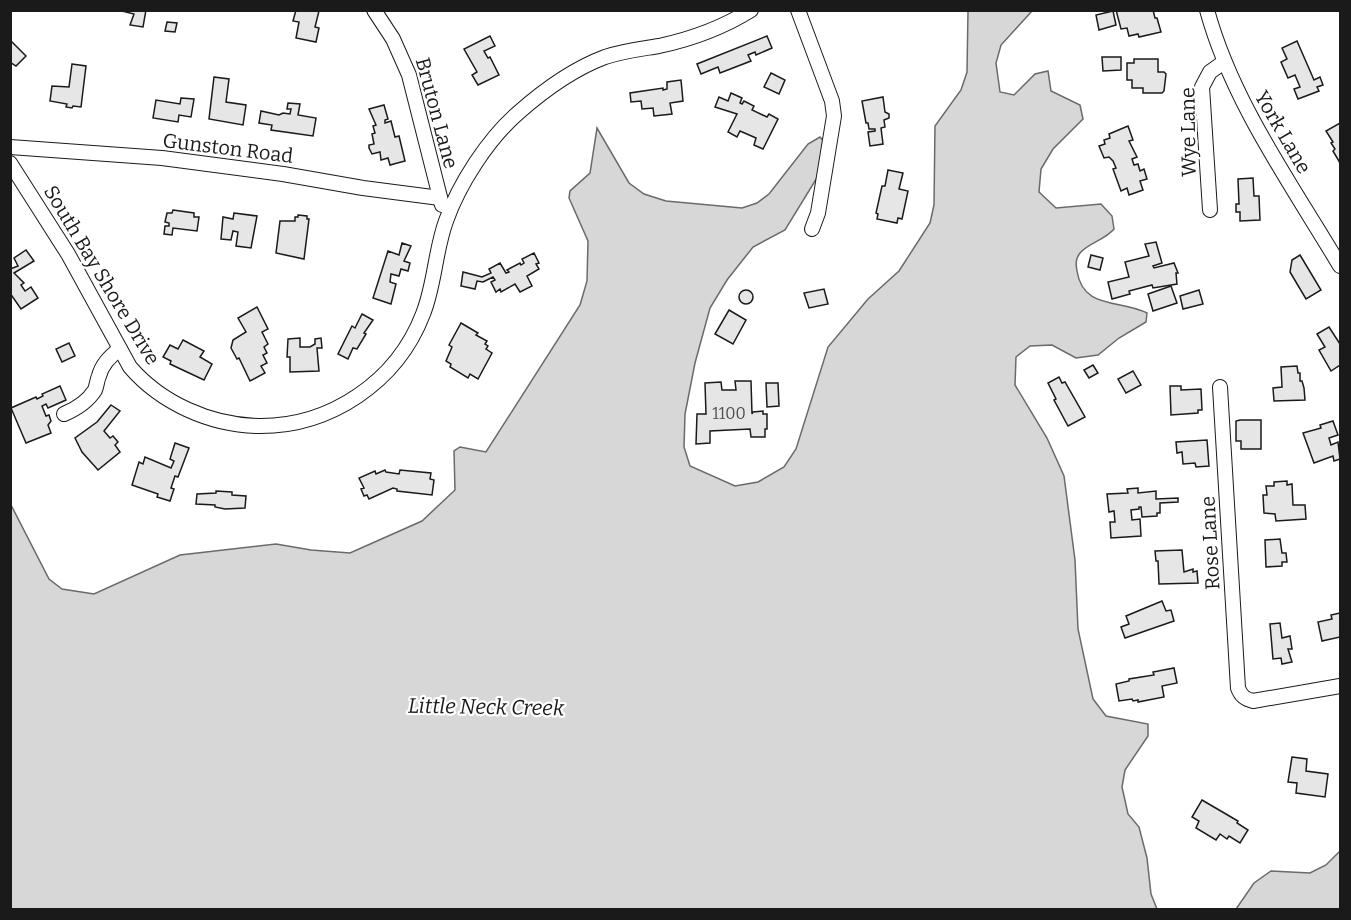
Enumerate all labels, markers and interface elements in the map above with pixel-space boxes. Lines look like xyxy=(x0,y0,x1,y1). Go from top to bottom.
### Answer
street label: Bruton Lane xyxy=(411,55,463,171)
street label: York Lane xyxy=(1250,86,1316,178)
street label: Wye Lane xyxy=(1175,87,1201,177)
street label: Gunston Road xyxy=(161,128,295,168)
street label: South Bay Shore Drive xyxy=(39,181,165,369)
house number: 1100 xyxy=(712,404,746,423)
street label: Rose Lane xyxy=(1196,495,1224,591)
water label: Little Neck Creek xyxy=(408,693,565,721)

